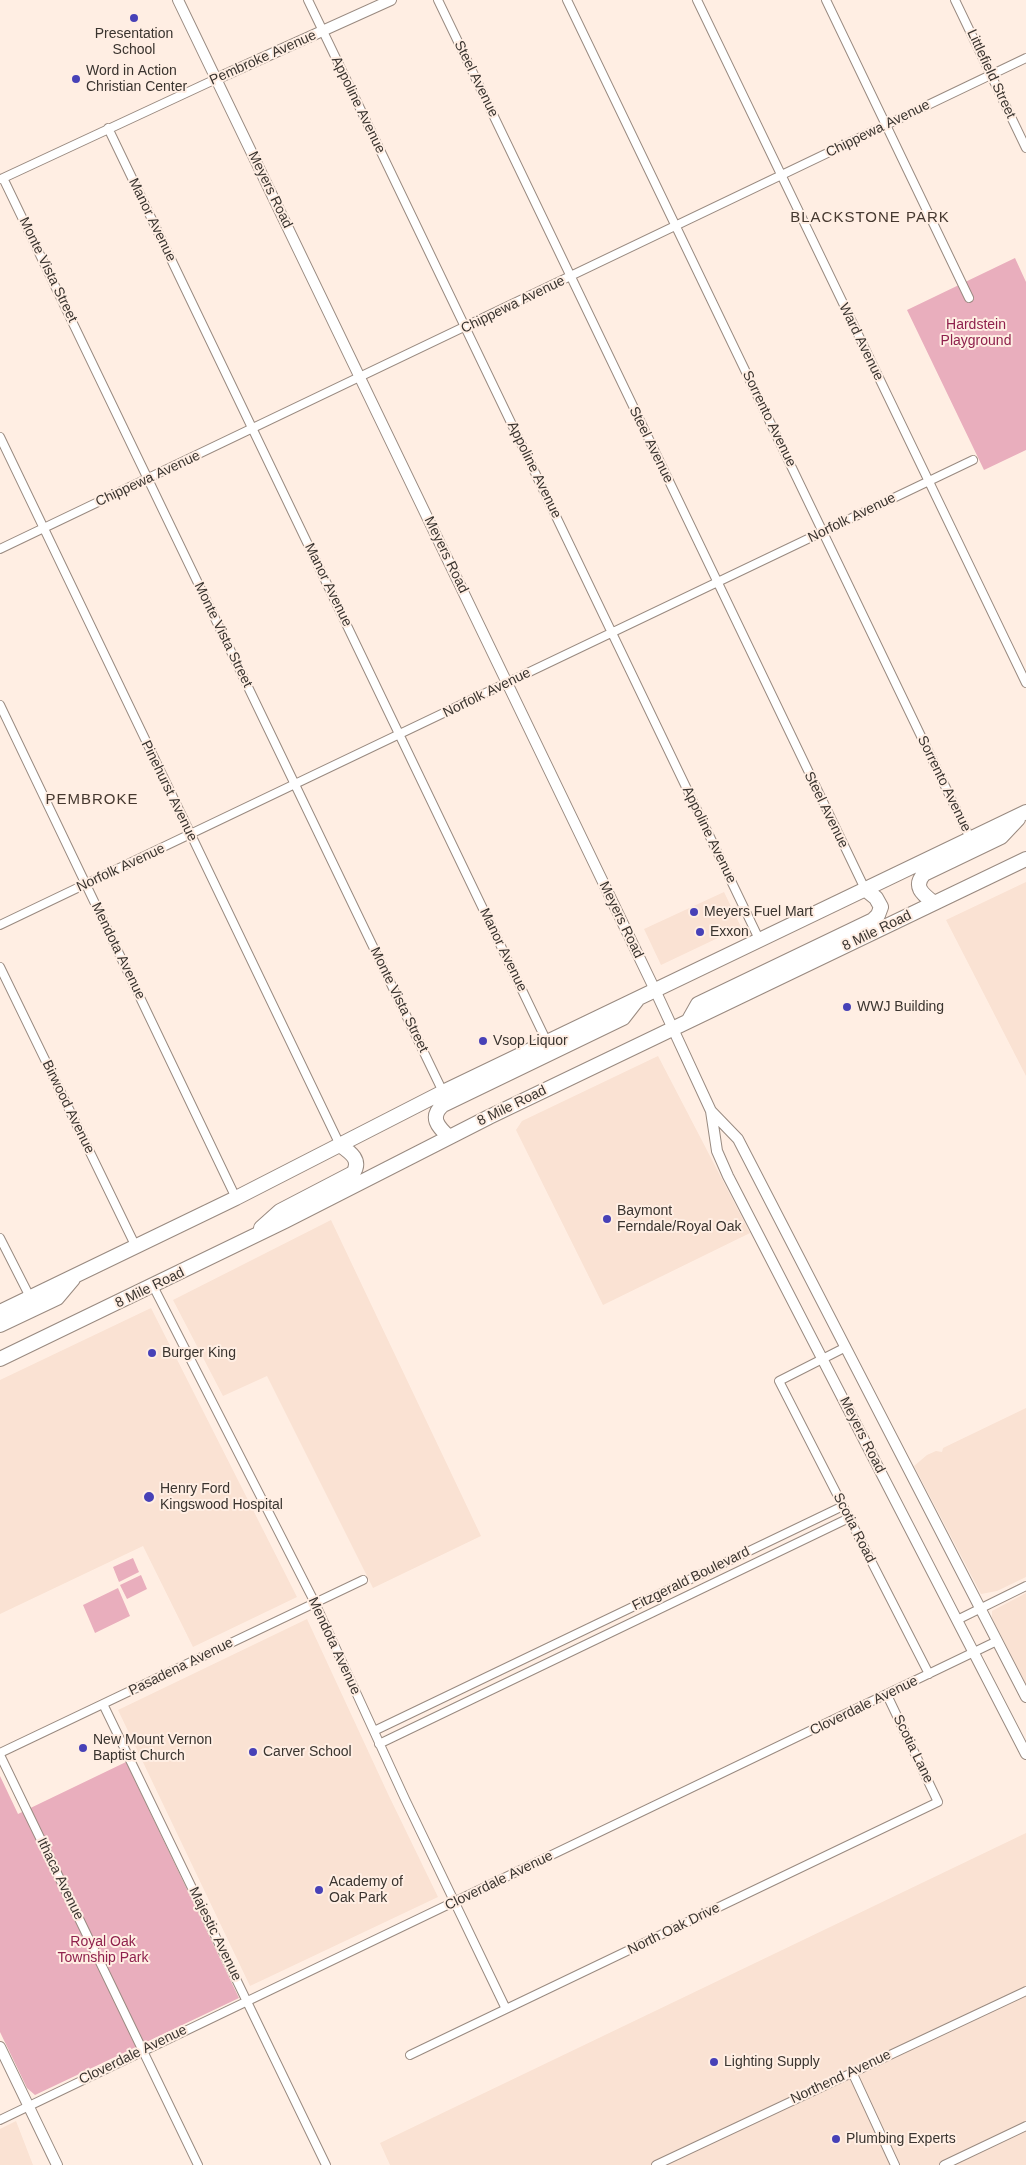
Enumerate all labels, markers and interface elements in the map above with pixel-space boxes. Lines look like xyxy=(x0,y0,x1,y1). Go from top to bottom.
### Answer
marker: Presentation School xyxy=(128,12,140,24)
place label: Presentation School xyxy=(95,26,173,58)
street label: Pembroke Avenue xyxy=(207,27,319,89)
street label: Littlefield Street xyxy=(963,27,1019,121)
street label: Steel Avenue xyxy=(450,38,502,120)
street label: Appoline Avenue xyxy=(327,54,389,156)
place label: Word in Action Christian Center xyxy=(86,63,187,95)
marker: Word in Action Christian Center xyxy=(70,73,82,85)
street label: Chippewa Avenue xyxy=(823,97,933,161)
street label: Meyers Road xyxy=(244,149,296,231)
street label: Manor Avenue xyxy=(125,176,179,264)
district label: BLACKSTONE PARK xyxy=(788,209,952,227)
street label: Monte Vista Street xyxy=(15,215,81,325)
street label: Chippewa Avenue xyxy=(458,273,568,337)
street label: Ward Avenue xyxy=(835,301,887,383)
park label: Hardstein Playground xyxy=(941,317,1011,350)
street label: Sorrento Avenue xyxy=(738,368,800,470)
street label: Steel Avenue xyxy=(625,404,677,486)
street label: Appoline Avenue xyxy=(503,419,565,521)
street label: Chippewa Avenue xyxy=(93,447,203,511)
street label: Norfolk Avenue xyxy=(805,490,899,546)
street label: Meyers Road xyxy=(420,514,472,596)
street label: Manor Avenue xyxy=(301,541,355,629)
street label: Monte Vista Street xyxy=(190,580,256,690)
street label: Norfolk Avenue xyxy=(440,665,534,721)
street label: Sorrento Avenue xyxy=(913,733,975,835)
street label: Pinehurst Avenue xyxy=(137,738,201,844)
street label: Steel Avenue xyxy=(800,769,852,851)
street label: Appoline Avenue xyxy=(678,784,740,886)
district label: PEMBROKE xyxy=(44,791,140,809)
street label: Norfolk Avenue xyxy=(74,840,168,896)
street label: Meyers Road xyxy=(595,879,647,961)
street label: Mendota Avenue xyxy=(87,900,149,1002)
place label: Meyers Fuel Mart xyxy=(704,904,813,920)
street label: Manor Avenue xyxy=(476,906,530,994)
marker: Meyers Fuel Mart xyxy=(688,906,700,918)
street label: 8 Mile Road xyxy=(840,907,914,955)
place label: Exxon xyxy=(710,924,749,940)
marker: Exxon xyxy=(694,926,706,938)
street label: Monte Vista Street xyxy=(366,945,432,1055)
place label: WWJ Building xyxy=(857,999,944,1015)
marker: WWJ Building xyxy=(841,1001,853,1013)
place label: Vsop Liquor xyxy=(493,1033,568,1049)
marker: Vsop Liquor xyxy=(477,1035,489,1047)
street label: Birwood Avenue xyxy=(38,1058,98,1156)
street label: 8 Mile Road xyxy=(475,1082,549,1130)
place label: Baymont Ferndale/Royal Oak xyxy=(617,1203,742,1236)
marker: Baymont Ferndale/Royal Oak xyxy=(601,1213,613,1225)
street label: 8 Mile Road xyxy=(113,1264,187,1312)
place label: Burger King xyxy=(162,1345,236,1361)
marker: Burger King xyxy=(146,1347,158,1359)
street label: Meyers Road xyxy=(836,1394,888,1476)
place label: Henry Ford Kingswood Hospital xyxy=(160,1481,283,1514)
marker: Henry Ford Kingswood Hospital xyxy=(142,1490,156,1504)
street label: Scotia Road xyxy=(829,1490,879,1566)
street label: Fitzgerald Boulevard xyxy=(630,1543,752,1615)
street label: Mendota Avenue xyxy=(304,1595,364,1697)
street label: Pasadena Avenue xyxy=(126,1634,236,1700)
street label: Cloverdale Avenue xyxy=(807,1673,921,1739)
street label: Scotia Lane xyxy=(889,1712,937,1786)
place label: New Mount Vernon Baptist Church xyxy=(93,1732,212,1764)
marker: New Mount Vernon Baptist Church xyxy=(77,1742,89,1754)
place label: Carver School xyxy=(263,1744,352,1760)
marker: Carver School xyxy=(247,1746,259,1758)
street label: Ithaca Avenue xyxy=(33,1835,87,1923)
street label: Cloverdale Avenue xyxy=(442,1848,556,1914)
place label: Academy of Oak Park xyxy=(329,1874,403,1906)
street label: Majestic Avenue xyxy=(185,1884,245,1984)
marker: Academy of Oak Park xyxy=(313,1884,325,1896)
street label: North Oak Drive xyxy=(625,1899,723,1959)
park label: Royal Oak Township Park xyxy=(57,1934,149,1966)
street label: Cloverdale Avenue xyxy=(76,2022,190,2088)
street label: Northend Avenue xyxy=(788,2046,894,2108)
place label: Lighting Supply xyxy=(724,2054,820,2070)
marker: Lighting Supply xyxy=(708,2056,720,2068)
place label: Plumbing Experts xyxy=(846,2131,956,2147)
marker: Plumbing Experts xyxy=(830,2133,842,2145)

